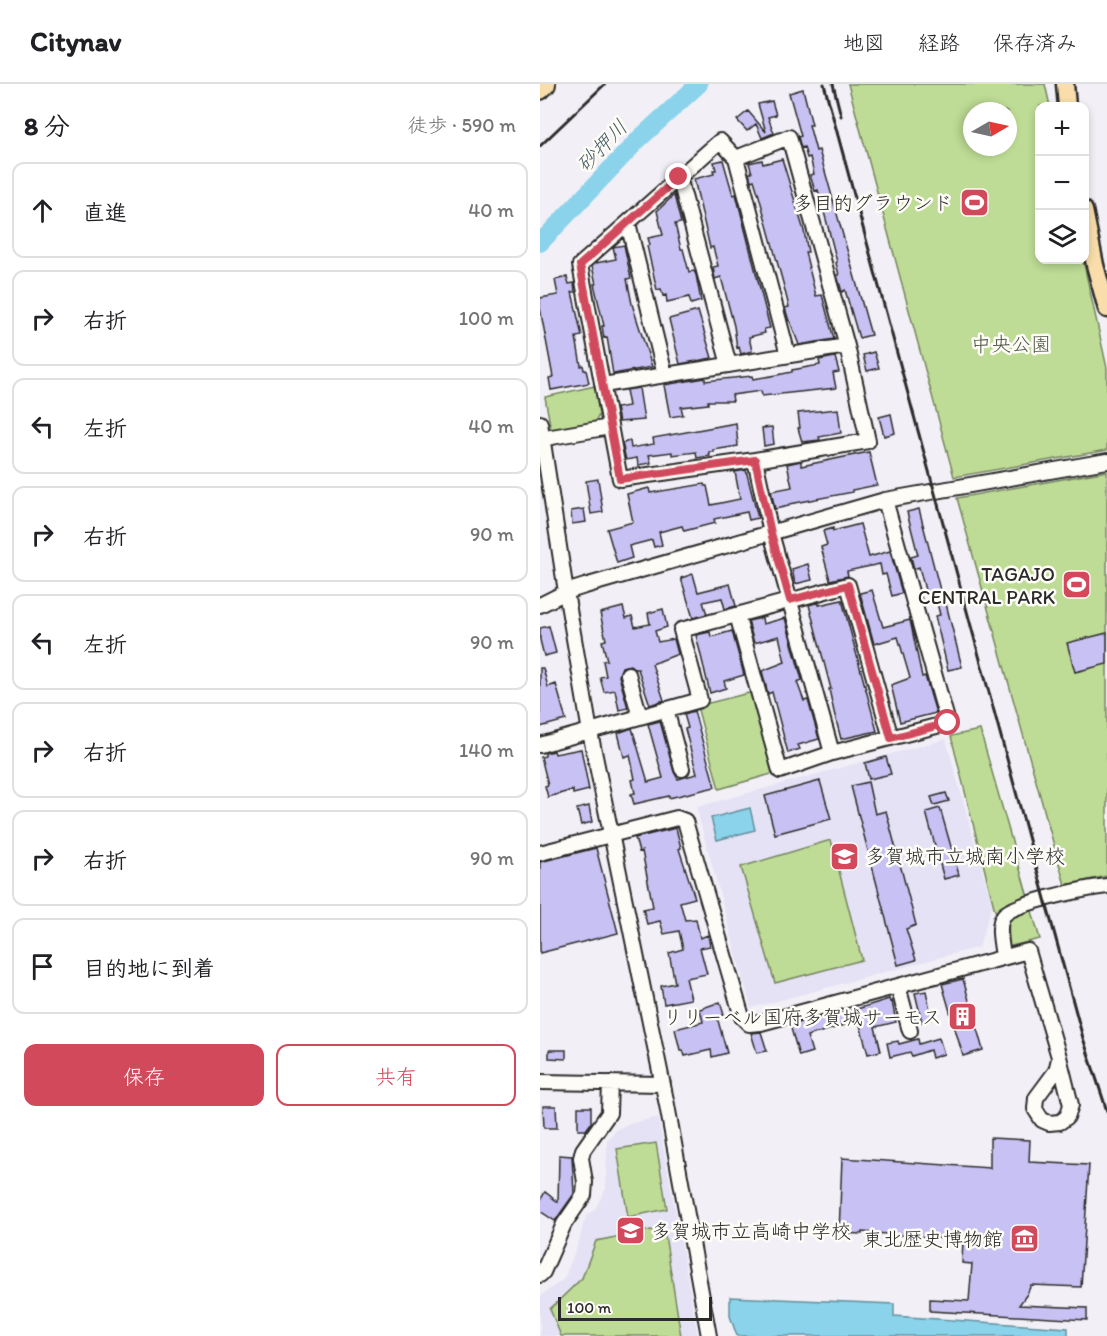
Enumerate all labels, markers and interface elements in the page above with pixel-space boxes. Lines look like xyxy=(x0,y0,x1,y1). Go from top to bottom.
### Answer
text: Citynav xyxy=(30,24,121,58)
text: 地図 xyxy=(843,30,885,55)
text: 経路 xyxy=(918,30,960,55)
text: 保存済み xyxy=(993,30,1077,55)
north arrow xyxy=(963,102,1017,156)
map controls xyxy=(1035,102,1089,264)
button: + xyxy=(1035,102,1089,156)
text: 8 分 xyxy=(24,110,70,142)
text: 徒歩 · 590 m xyxy=(408,113,516,137)
water label: 砂押川 xyxy=(571,114,633,177)
button: − xyxy=(1035,156,1089,210)
route end xyxy=(665,163,691,189)
sports icon: 多目的グラウンド xyxy=(958,187,990,219)
place label: 多目的グラウンド xyxy=(793,191,953,215)
icon: ahead xyxy=(26,194,59,227)
text: 40 m xyxy=(468,198,514,222)
text: 直進 xyxy=(83,199,127,226)
button: layers xyxy=(1035,210,1089,264)
icon: right xyxy=(26,302,59,335)
text: 100 m xyxy=(459,306,514,330)
text: 右折 xyxy=(83,307,127,334)
park label: 中央公園 xyxy=(971,332,1051,356)
icon: left xyxy=(26,410,59,443)
text: 40 m xyxy=(468,414,514,438)
text: 左折 xyxy=(83,415,127,442)
icon: right xyxy=(26,518,59,551)
text: 90 m xyxy=(470,522,514,546)
text: 右折 xyxy=(83,523,127,550)
place label: TAGAJO CENTRAL PARK xyxy=(918,562,1055,609)
sports icon: TAGAJO CENTRAL PARK xyxy=(1060,569,1092,601)
icon: left xyxy=(26,626,59,659)
text: 90 m xyxy=(470,630,514,654)
text: 左折 xyxy=(83,631,127,658)
route start xyxy=(934,709,960,735)
icon: right xyxy=(26,734,59,767)
text: 140 m xyxy=(459,738,514,762)
text: 右折 xyxy=(83,739,127,766)
school or university icon: 多賀城市立城南小学校 xyxy=(828,840,860,872)
icon: right xyxy=(26,842,59,875)
place label: 多賀城市立城南小学校 xyxy=(865,844,1065,868)
text: 90 m xyxy=(470,846,514,870)
text: 右折 xyxy=(83,847,127,874)
icon: arrive xyxy=(26,950,59,983)
text: 目的地に到着 xyxy=(83,955,215,982)
building icon: リリーベル国府多賀城サーモス xyxy=(947,1001,979,1033)
place label: リリーベル国府多賀城サーモス xyxy=(662,1005,942,1029)
button: 保存 xyxy=(24,1044,264,1106)
button: 共有 xyxy=(276,1044,516,1106)
school or university icon: 多賀城市立高崎中学校 xyxy=(614,1215,646,1247)
place label: 多賀城市立高崎中学校 xyxy=(651,1219,851,1243)
museum icon: 東北歴史博物館 xyxy=(1008,1223,1040,1255)
place label: 東北歴史博物館 xyxy=(863,1227,1003,1251)
scale bar xyxy=(558,1294,712,1322)
text: 100 m xyxy=(567,1298,611,1317)

